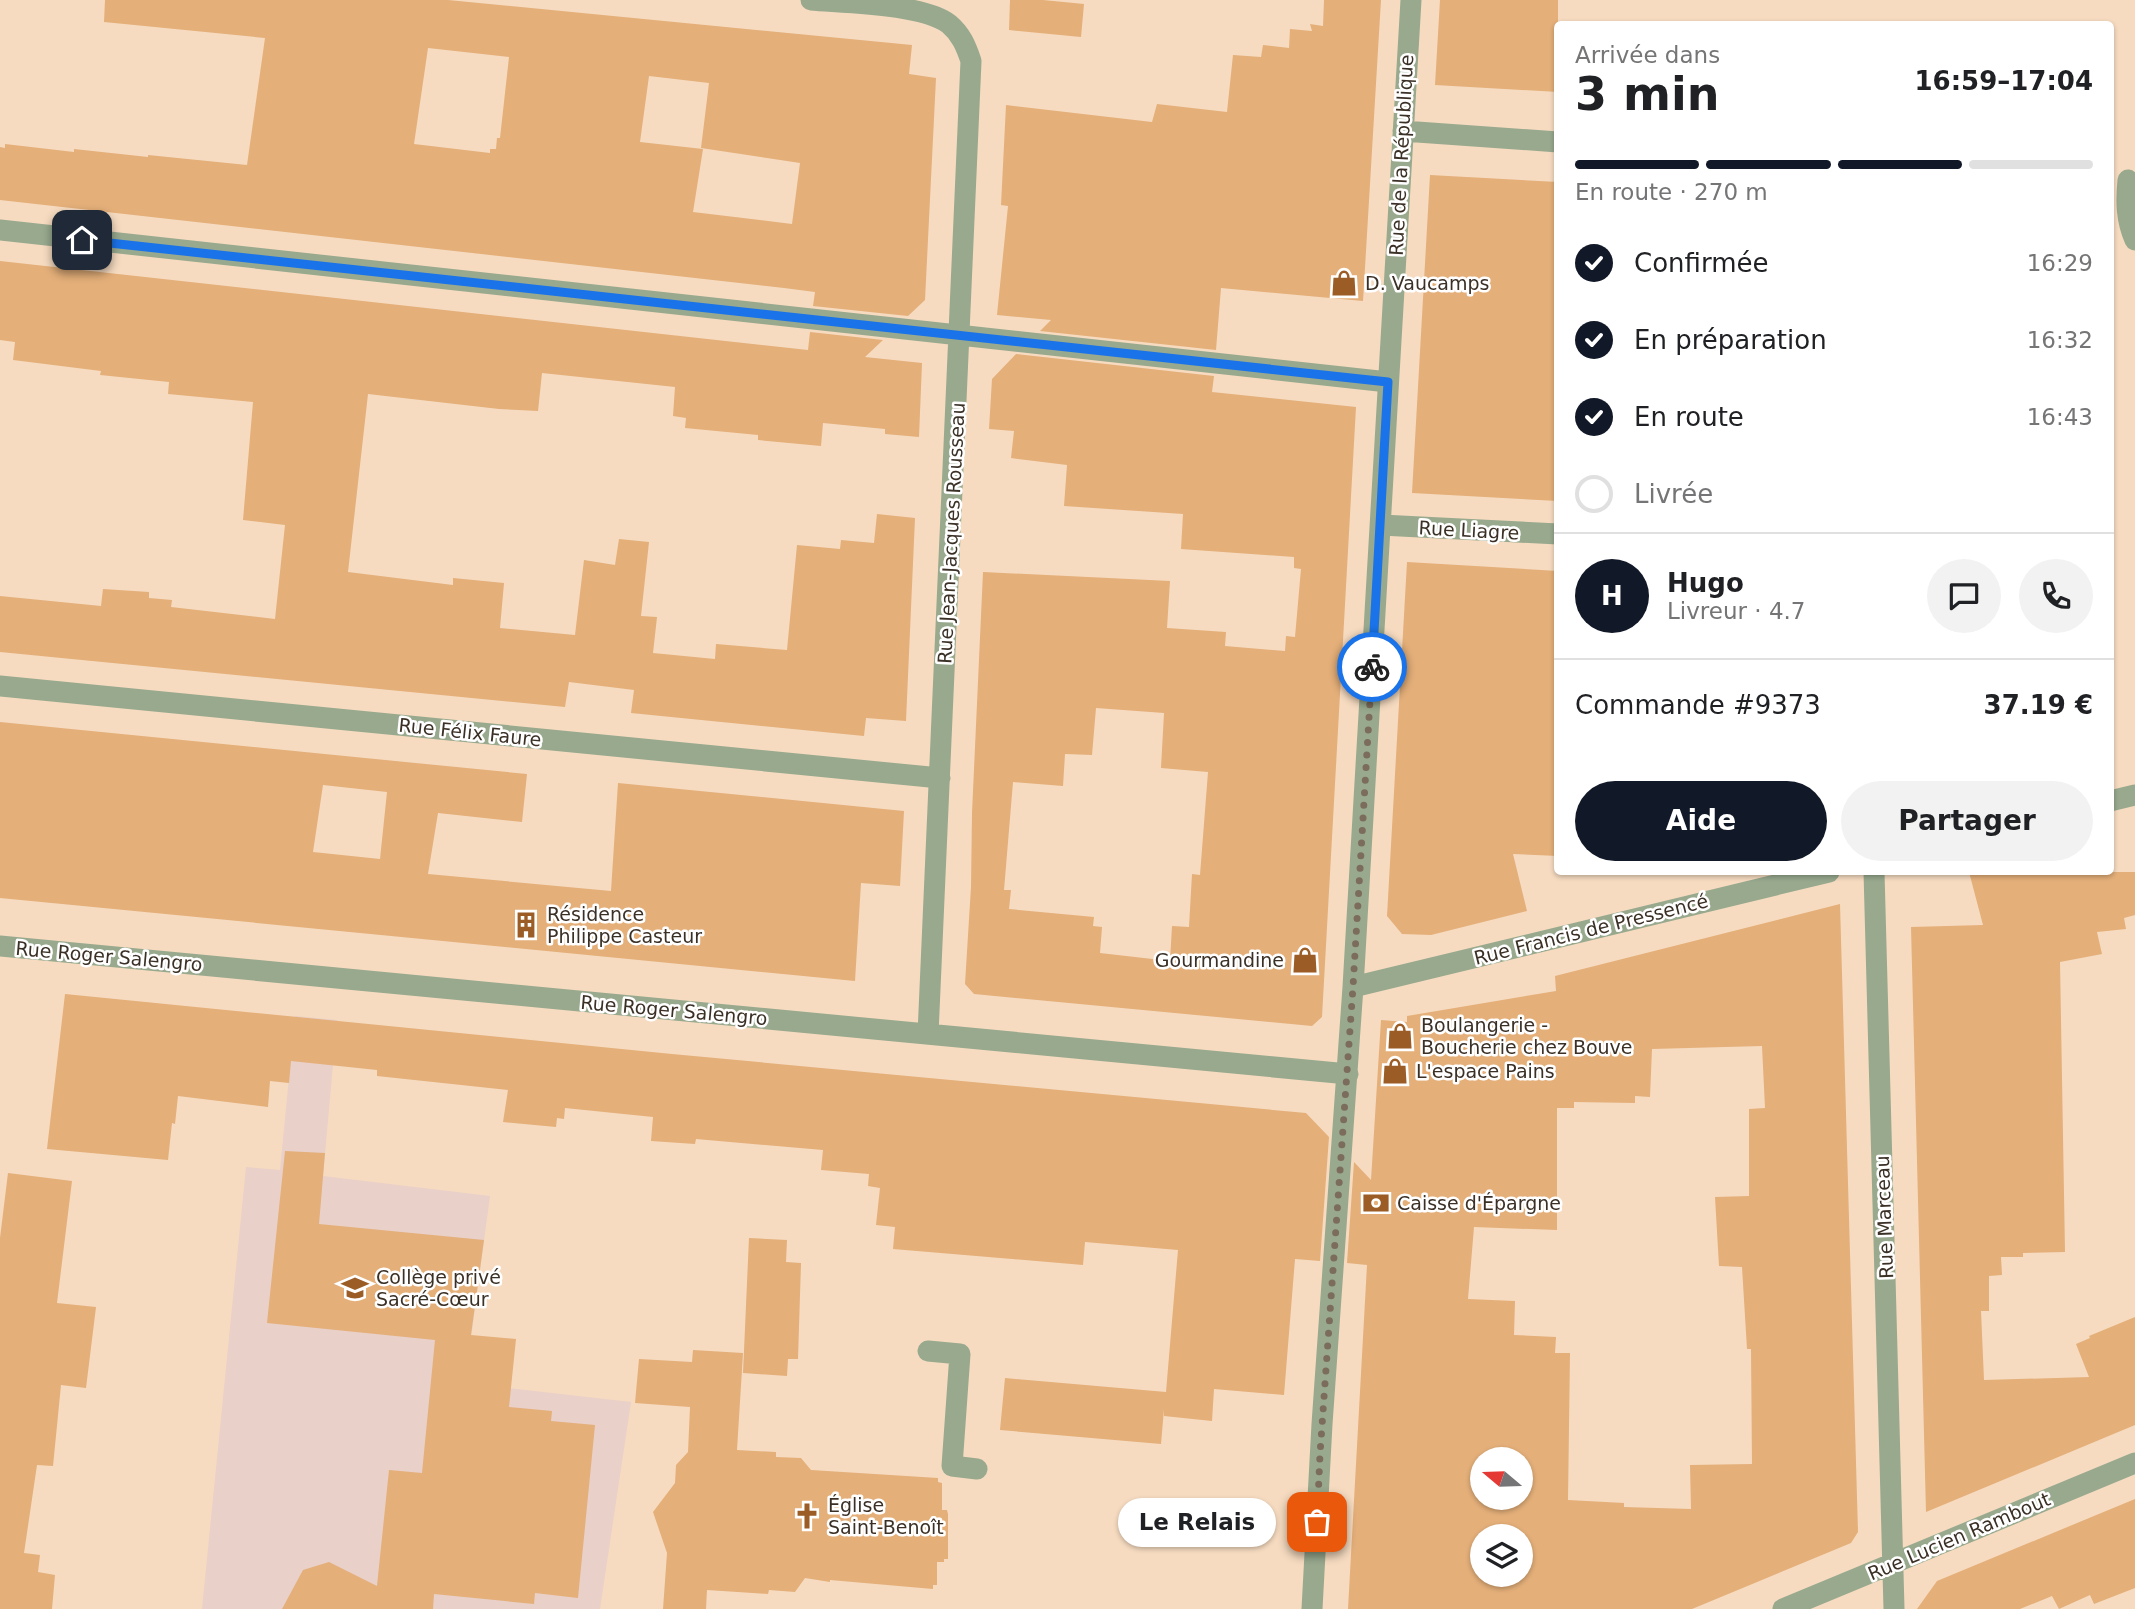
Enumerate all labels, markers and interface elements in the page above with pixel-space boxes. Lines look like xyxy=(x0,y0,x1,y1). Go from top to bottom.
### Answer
text: Arrivée dans xyxy=(1575,42,1720,68)
street label: Rue de la République xyxy=(1385,54,1417,256)
text: 16:59–17:04 xyxy=(1914,66,2093,96)
text: 3 min xyxy=(1575,67,1719,121)
text: En route · 270 m xyxy=(1575,179,1768,205)
pin xyxy=(52,210,112,270)
icon: home xyxy=(63,221,101,259)
icon: check xyxy=(1575,244,1613,282)
text: Confirmée xyxy=(1634,248,1768,278)
text: 16:29 xyxy=(2027,250,2093,276)
shop icon: D. Vaucamps xyxy=(1329,268,1359,298)
place label: D. Vaucamps xyxy=(1365,272,1489,294)
icon: check xyxy=(1575,321,1613,359)
text: En préparation xyxy=(1634,325,1827,355)
text: 16:32 xyxy=(2027,327,2093,353)
icon: check xyxy=(1575,398,1613,436)
street label: Rue Jean-Jacques Rousseau xyxy=(933,402,969,664)
text: En route xyxy=(1634,402,1744,432)
text: 16:43 xyxy=(2027,404,2093,430)
text: Livrée xyxy=(1634,479,1713,509)
street label: Rue Liagre xyxy=(1418,516,1520,544)
button: chat xyxy=(1927,559,2001,633)
button: phone xyxy=(2019,559,2093,633)
text: Hugo xyxy=(1667,568,1744,598)
text: H xyxy=(1601,581,1623,611)
text: Livreur · 4.7 xyxy=(1667,598,1805,624)
courier xyxy=(1337,632,1407,702)
icon: bike xyxy=(1353,648,1391,686)
text: Commande #9373 xyxy=(1575,690,1821,720)
text: 37.19 € xyxy=(1984,690,2093,720)
street label: Rue Félix Faure xyxy=(397,714,543,750)
button: Aide xyxy=(1575,781,1827,861)
button: Partager xyxy=(1841,781,2093,861)
street label: Rue Francis de Pressencé xyxy=(1472,889,1710,969)
place label: Résidence Philippe Casteur xyxy=(547,903,702,947)
building icon: Résidence Philippe Casteur xyxy=(511,910,541,940)
street label: Rue Roger Salengro xyxy=(15,937,203,975)
shop icon: Gourmandine xyxy=(1290,945,1320,975)
place label: Gourmandine xyxy=(1155,949,1284,971)
street label: Rue Roger Salengro xyxy=(580,991,768,1029)
place label: Boulangerie - Boucherie chez Bouve xyxy=(1421,1014,1633,1058)
shop icon: Boulangerie - Boucherie chez Bouve xyxy=(1385,1021,1415,1051)
shop icon: L'espace Pains xyxy=(1380,1056,1410,1086)
place label: L'espace Pains xyxy=(1416,1060,1555,1082)
street label: Rue Marceau xyxy=(1871,1155,1897,1279)
bank icon: Caisse d'Épargne xyxy=(1361,1188,1391,1218)
place label: Caisse d'Épargne xyxy=(1397,1192,1561,1214)
place label: Collège privé Sacré-Cœur xyxy=(376,1266,501,1310)
school or university icon: Collège privé Sacré-Cœur xyxy=(340,1273,370,1303)
north arrow xyxy=(1470,1447,1533,1510)
map controls xyxy=(1470,1447,1533,1587)
street label: Rue Lucien Rambout xyxy=(1864,1488,2054,1584)
pin xyxy=(1287,1492,1347,1552)
place label: Église Saint-Benoît xyxy=(828,1494,944,1538)
callout: Le Relais xyxy=(1118,1498,1275,1546)
church icon: Église Saint-Benoît xyxy=(792,1501,822,1531)
icon: bag xyxy=(1298,1503,1336,1541)
text: Le Relais xyxy=(1139,1509,1255,1535)
button: layers xyxy=(1470,1524,1533,1587)

